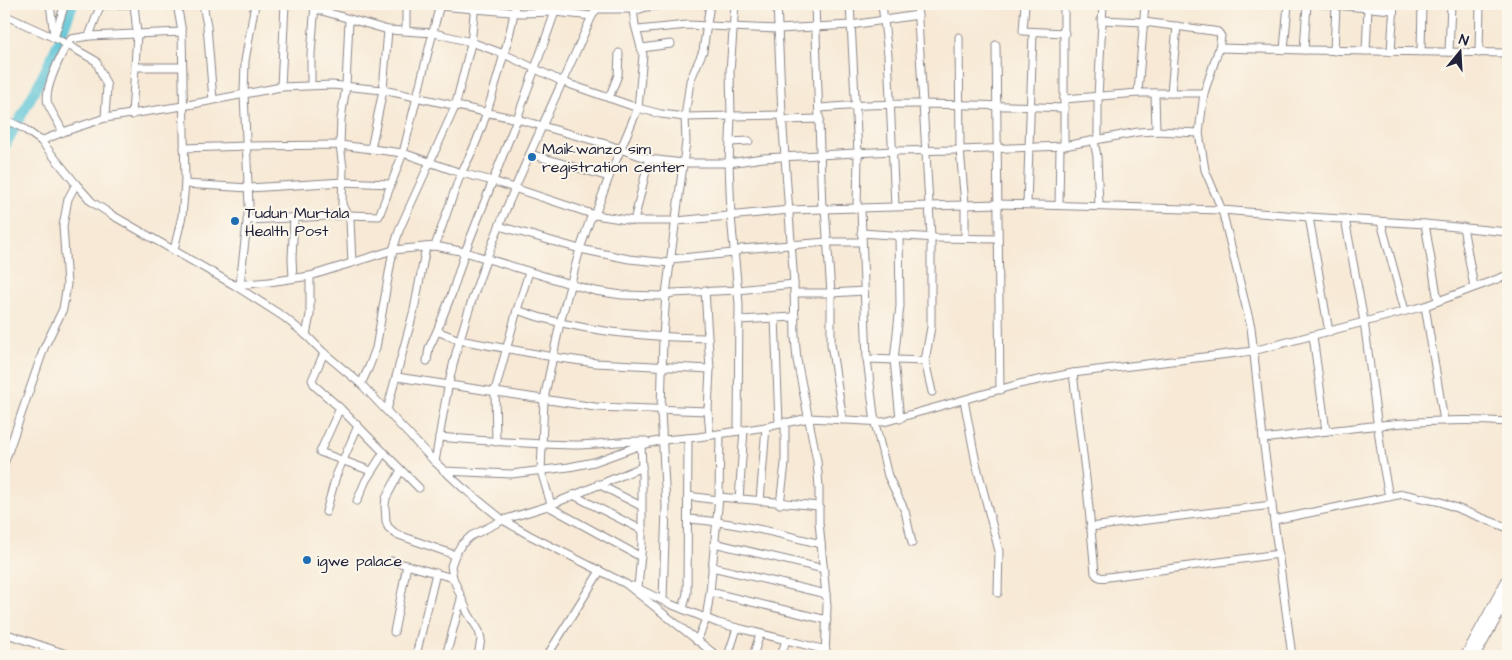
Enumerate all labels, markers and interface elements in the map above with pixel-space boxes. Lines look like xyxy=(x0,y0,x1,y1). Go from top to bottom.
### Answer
north arrow xyxy=(1434,28,1484,78)
text: N xyxy=(1456,30,1471,52)
place label: Maikwanzo sim registration center xyxy=(542,138,685,179)
marker: Maikwanzo sim registration center xyxy=(526,151,538,163)
place label: Tudun Murtala Health Post xyxy=(245,202,349,242)
marker: Tudun Murtala Health Post xyxy=(229,215,241,227)
place label: igwe palace xyxy=(317,550,403,573)
marker: igwe palace xyxy=(301,554,313,566)

